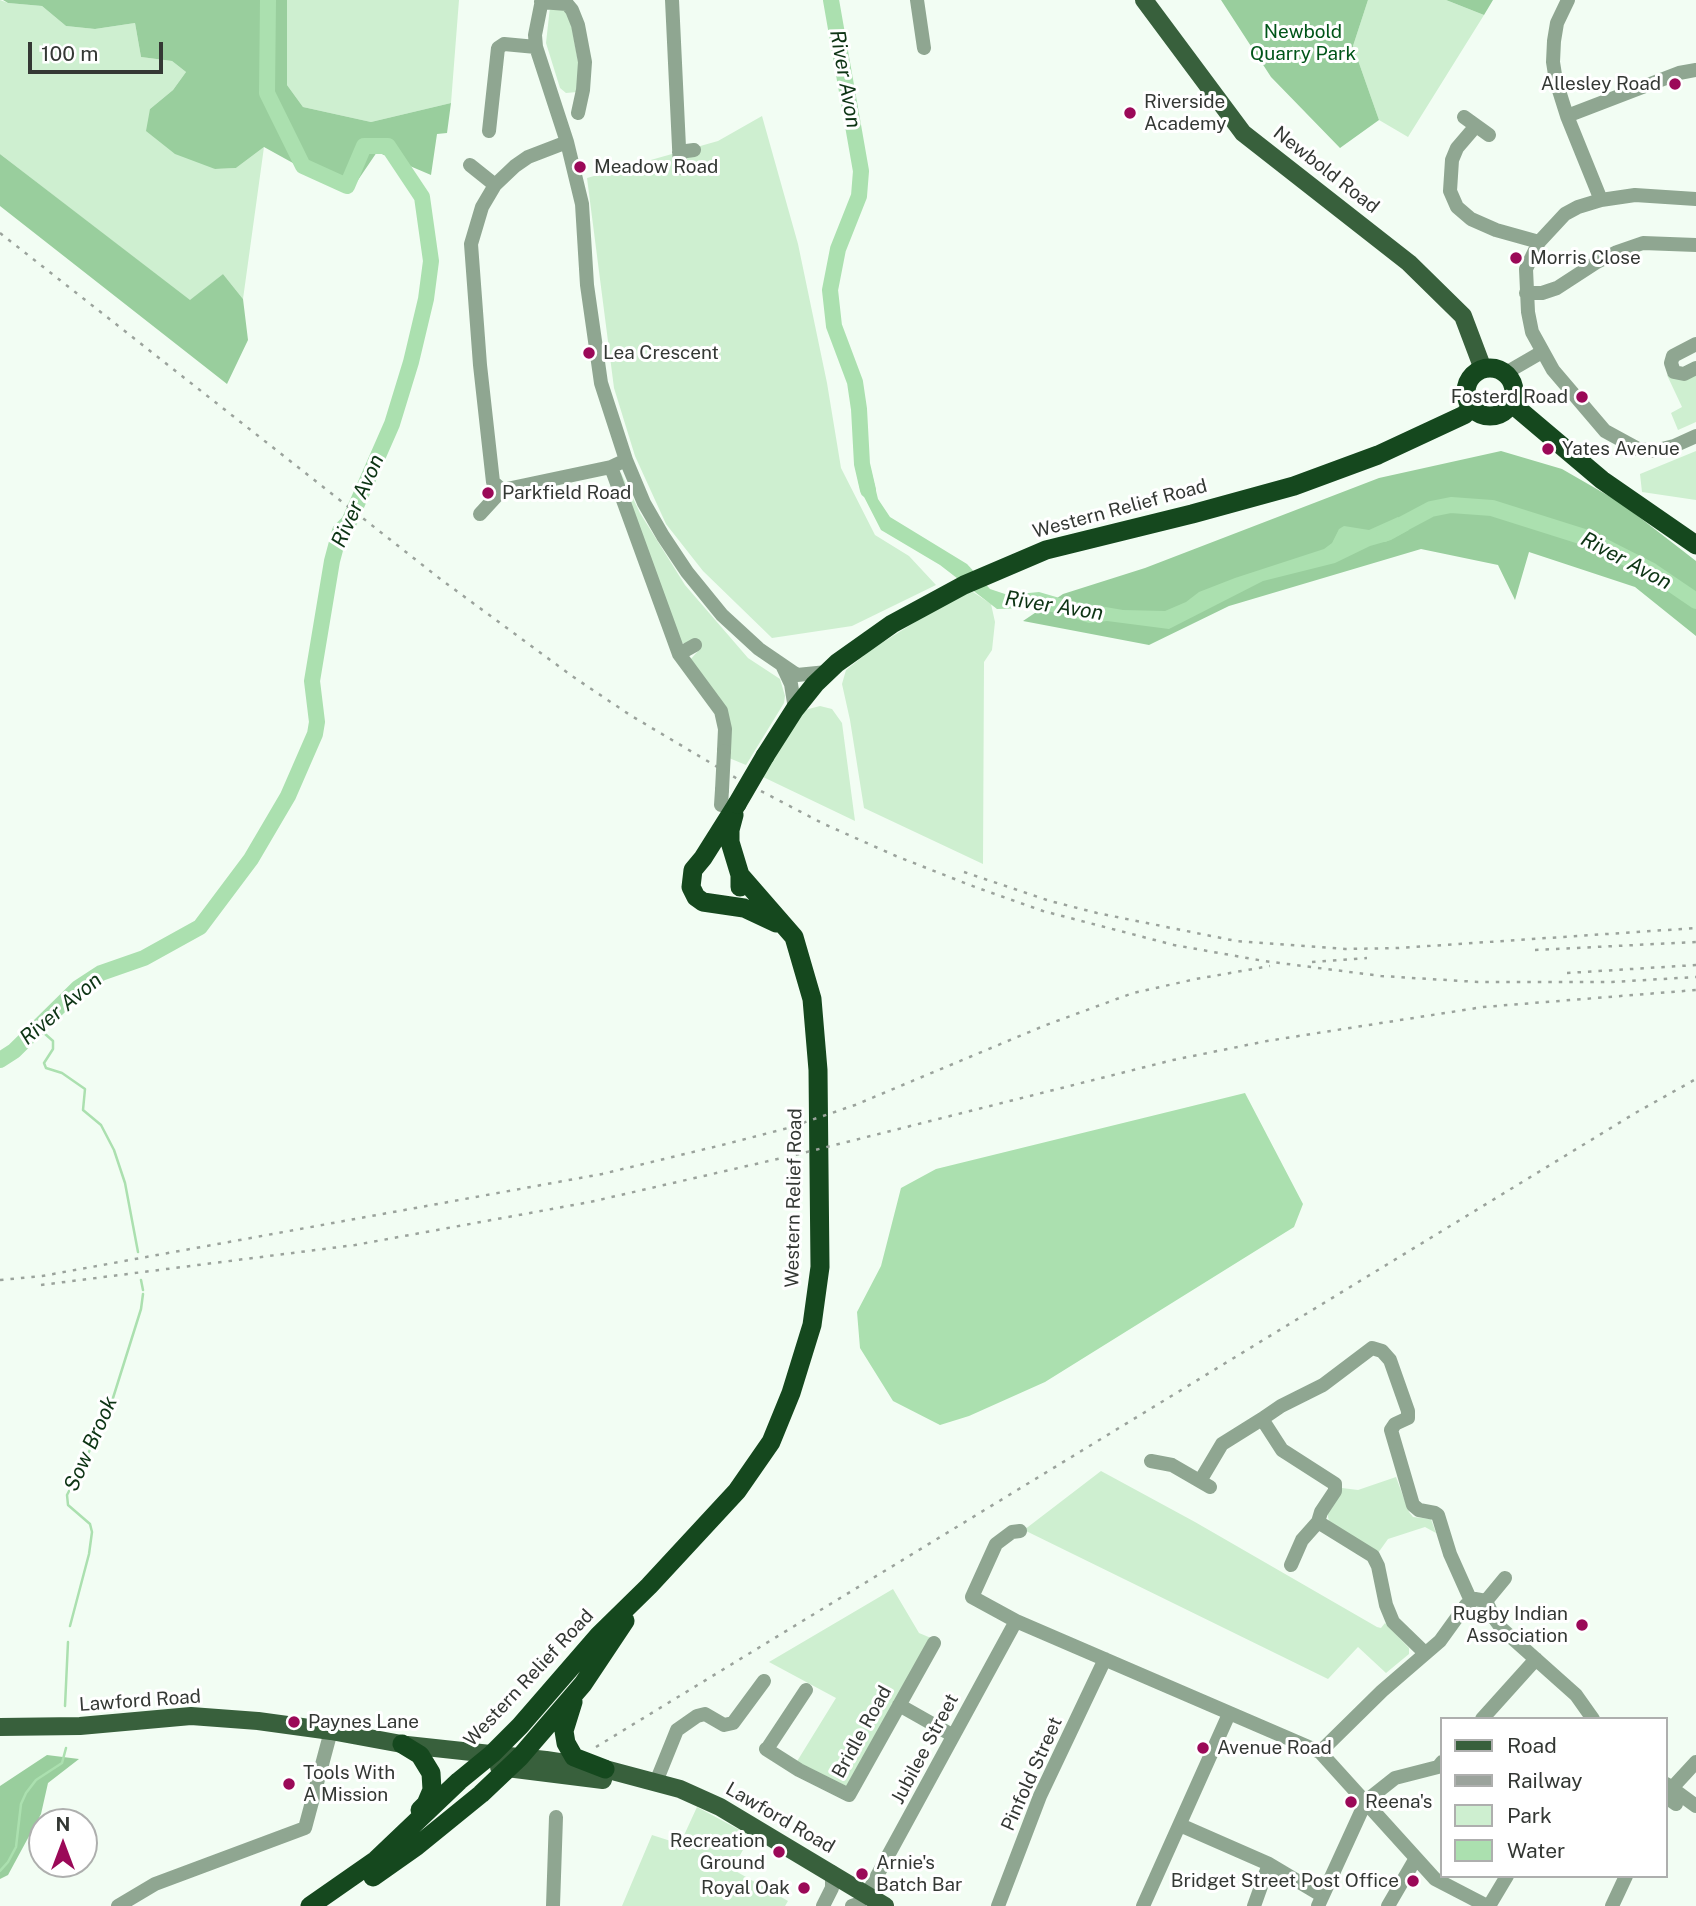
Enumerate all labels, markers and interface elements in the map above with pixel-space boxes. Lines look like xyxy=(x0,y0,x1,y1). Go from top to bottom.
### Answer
park label: Newbold Quarry Park xyxy=(1250,21,1356,65)
scale bar xyxy=(32,28,166,72)
water label: River Avon xyxy=(824,28,866,130)
text: 100 m xyxy=(41,41,98,66)
place label: Allesley Road xyxy=(1541,73,1661,95)
marker: Allesley Road xyxy=(1667,76,1683,92)
place label: Riverside Academy xyxy=(1144,91,1226,135)
marker: Riverside Academy xyxy=(1122,105,1138,121)
street label: Newbold Road xyxy=(1269,122,1383,218)
place label: Meadow Road xyxy=(594,156,718,178)
marker: Meadow Road xyxy=(572,159,588,175)
place label: Morris Close xyxy=(1530,247,1641,269)
marker: Morris Close xyxy=(1508,250,1524,266)
place label: Lea Crescent xyxy=(603,342,719,364)
marker: Lea Crescent xyxy=(581,345,597,361)
place label: Fosterd Road xyxy=(1451,386,1568,408)
marker: Fosterd Road xyxy=(1574,389,1590,405)
place label: Yates Avenue xyxy=(1562,438,1680,460)
marker: Yates Avenue xyxy=(1540,441,1556,457)
water label: River Avon xyxy=(326,451,390,551)
street label: Western Relief Road xyxy=(1030,475,1210,543)
place label: Parkfield Road xyxy=(502,482,631,504)
marker: Parkfield Road xyxy=(480,485,496,501)
water label: River Avon xyxy=(1576,527,1676,595)
water label: River Avon xyxy=(1003,586,1105,626)
water label: River Avon xyxy=(15,967,107,1051)
street label: Western Relief Road xyxy=(781,1108,807,1288)
water label: Sow Brook xyxy=(59,1393,123,1495)
place label: Rugby Indian Association xyxy=(1453,1603,1568,1647)
street label: Western Relief Road xyxy=(459,1605,599,1751)
marker: Rugby Indian Association xyxy=(1574,1617,1590,1633)
street label: Bridle Road xyxy=(827,1682,897,1782)
street label: Lawford Road xyxy=(78,1685,202,1717)
street label: Jubilee Street xyxy=(886,1690,964,1808)
place label: Paynes Lane xyxy=(308,1711,419,1733)
street label: Pinfold Street xyxy=(997,1713,1067,1835)
marker: Paynes Lane xyxy=(286,1714,302,1730)
legend xyxy=(1440,1717,1668,1878)
text: Road xyxy=(1507,1733,1557,1758)
place label: Avenue Road xyxy=(1217,1737,1332,1759)
marker: Avenue Road xyxy=(1195,1740,1211,1756)
place label: Tools With A Mission xyxy=(303,1762,395,1806)
text: Railway xyxy=(1507,1768,1583,1793)
marker: Tools With A Mission xyxy=(281,1776,297,1792)
street label: Lawford Road xyxy=(721,1778,839,1858)
place label: Reena's xyxy=(1365,1791,1432,1813)
marker: Reena's xyxy=(1343,1794,1359,1810)
text: Park xyxy=(1507,1803,1552,1828)
north arrow xyxy=(28,1808,98,1878)
text: N xyxy=(56,1813,70,1835)
place label: Recreation Ground xyxy=(670,1830,765,1874)
text: Water xyxy=(1507,1838,1565,1863)
marker: Recreation Ground xyxy=(771,1844,787,1860)
place label: Arnie's Batch Bar xyxy=(876,1852,962,1896)
marker: Arnie's Batch Bar xyxy=(854,1866,870,1882)
place label: Bridget Street Post Office xyxy=(1171,1870,1399,1892)
marker: Bridget Street Post Office xyxy=(1405,1873,1421,1889)
place label: Royal Oak xyxy=(701,1877,790,1899)
marker: Royal Oak xyxy=(796,1880,812,1896)

